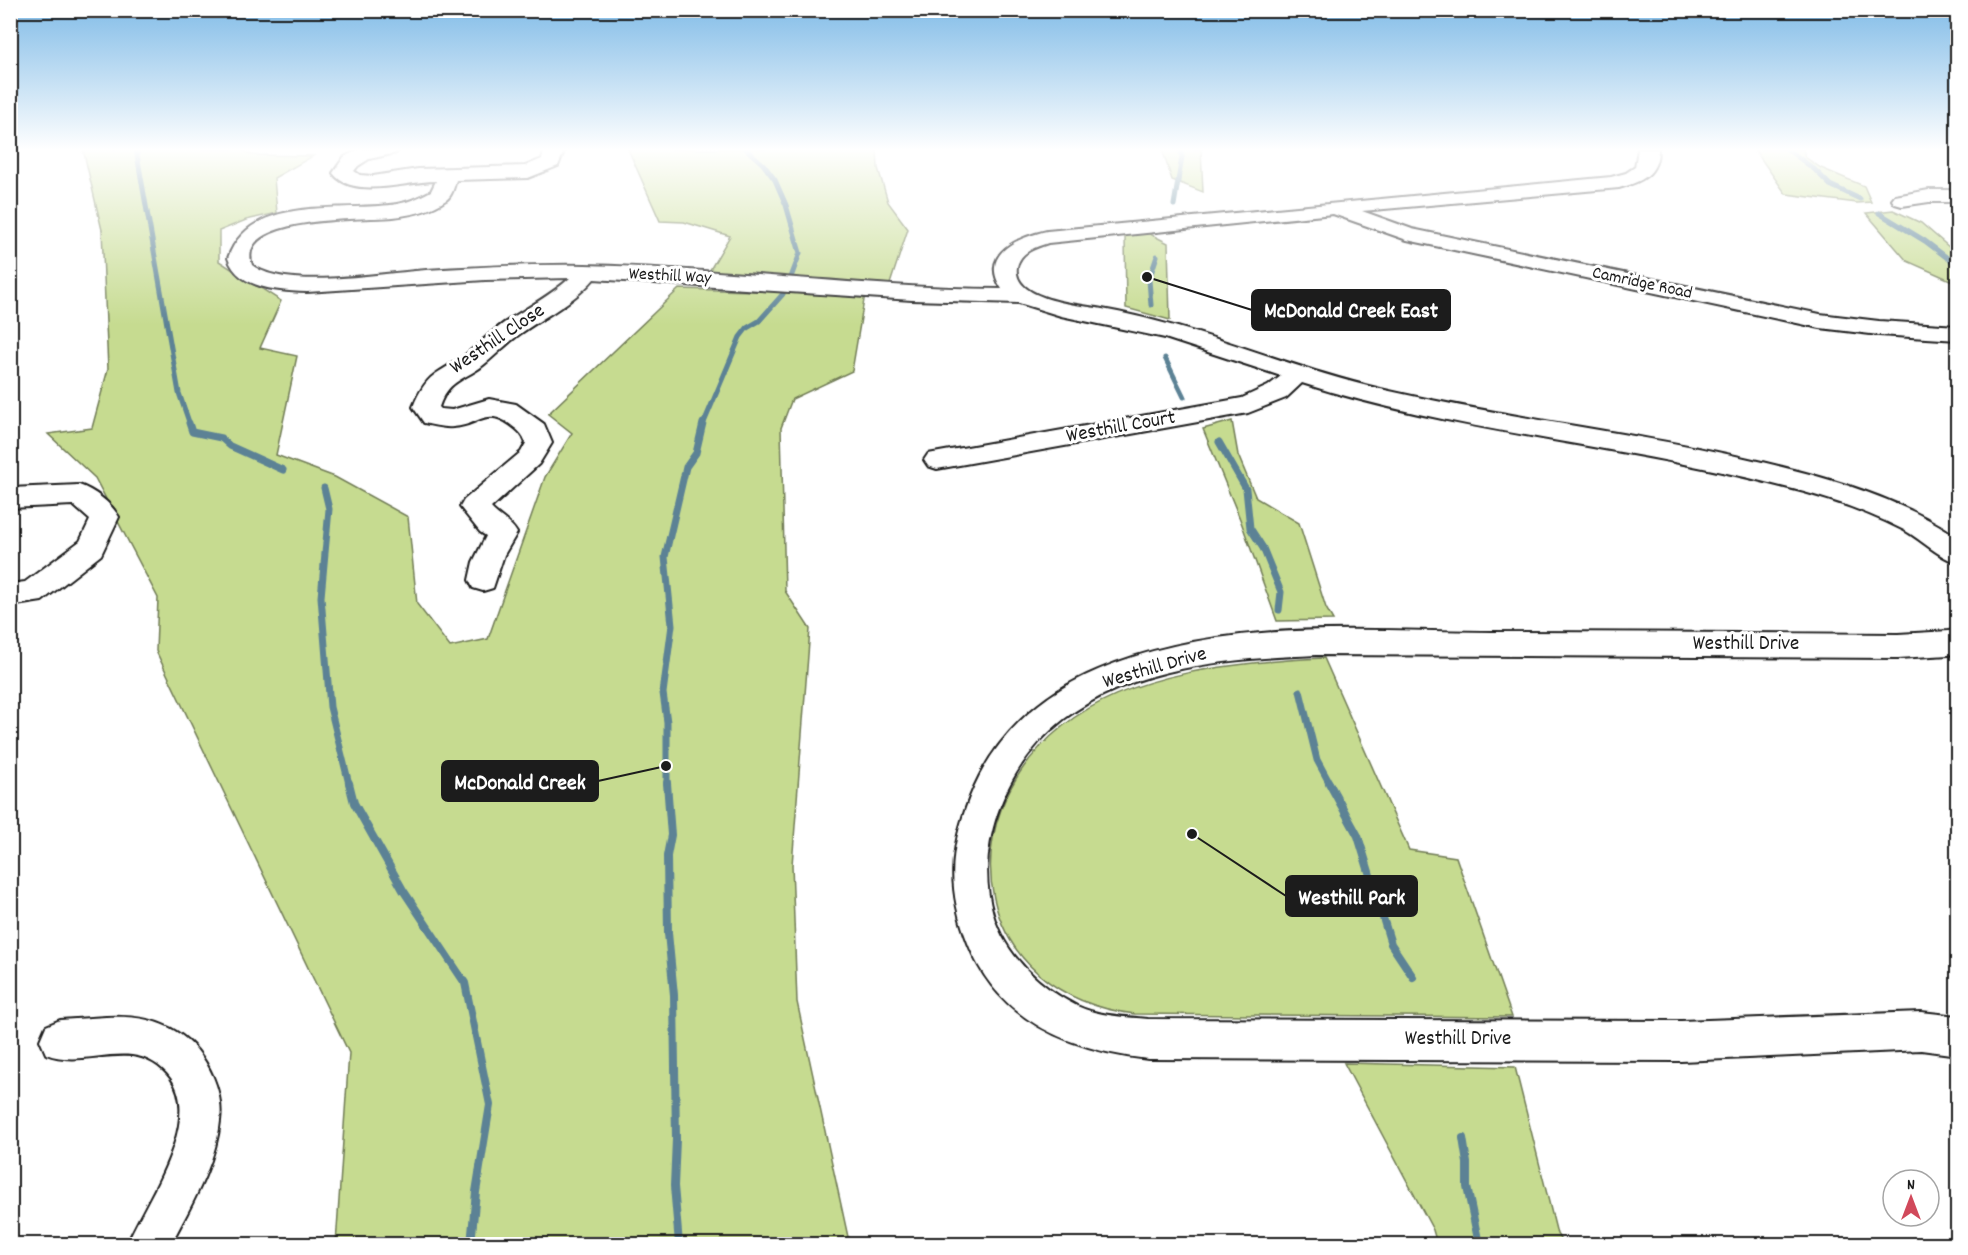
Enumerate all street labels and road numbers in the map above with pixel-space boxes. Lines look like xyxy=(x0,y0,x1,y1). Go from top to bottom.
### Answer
street label: Camridge Road xyxy=(1590,261,1694,307)
street label: Westhill Way xyxy=(628,262,713,292)
street label: Westhill Close xyxy=(444,297,552,383)
street label: Westhill Court xyxy=(1064,404,1178,452)
street label: Westhill Drive xyxy=(1693,630,1799,660)
street label: Westhill Drive xyxy=(1100,640,1210,698)
street label: Westhill Drive xyxy=(1405,1025,1511,1055)

